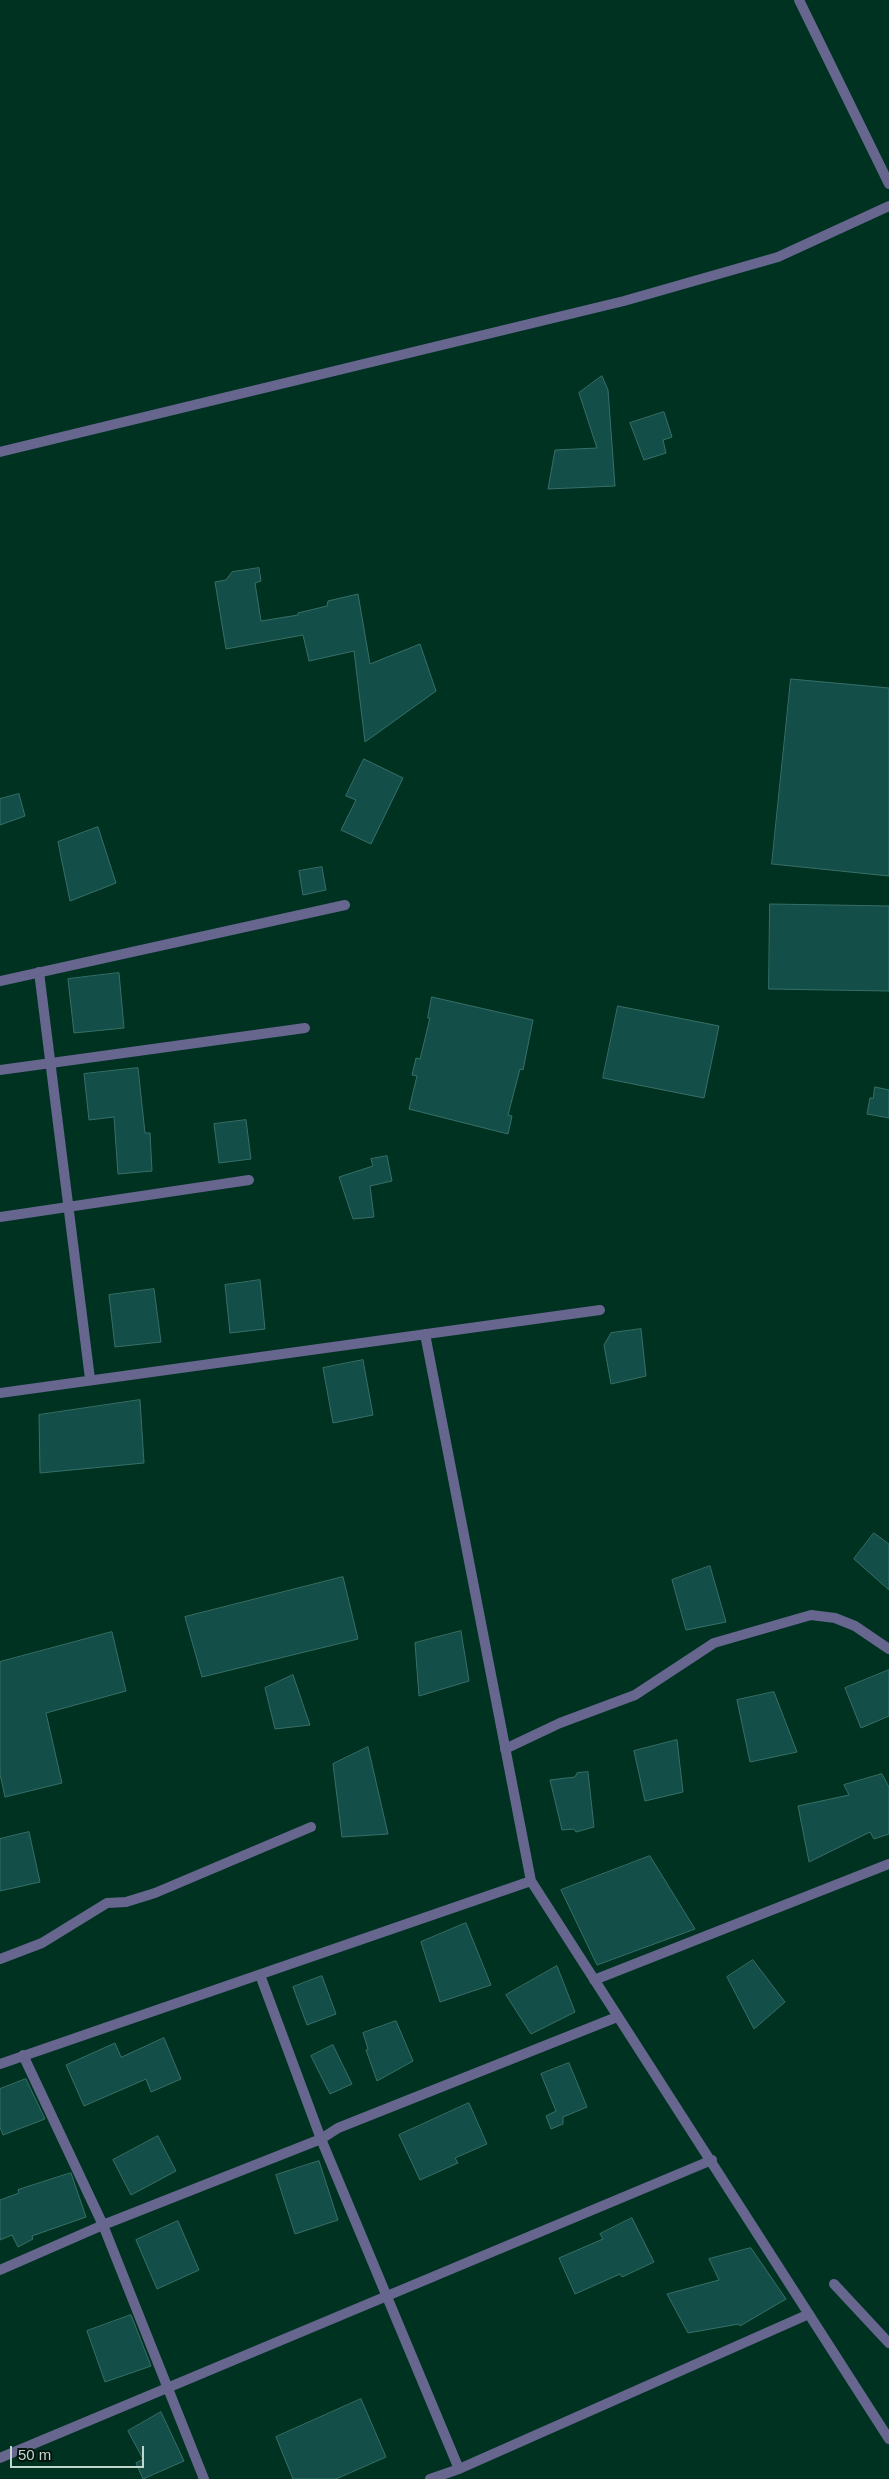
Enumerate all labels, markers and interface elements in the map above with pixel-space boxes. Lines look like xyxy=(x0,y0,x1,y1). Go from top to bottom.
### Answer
scale bar xyxy=(12,2436,146,2468)
text: 50 m xyxy=(18,2446,51,2463)

